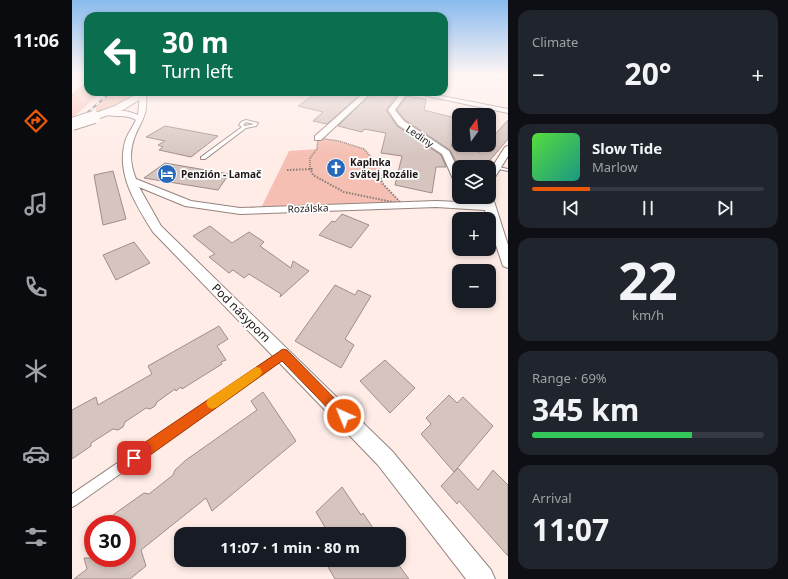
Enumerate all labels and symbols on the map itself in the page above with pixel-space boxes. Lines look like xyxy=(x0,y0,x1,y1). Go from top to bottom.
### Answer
north arrow xyxy=(452,108,496,152)
street label: Lediny xyxy=(403,122,437,151)
place label: Kaplnka svätej Rozálie xyxy=(350,155,418,181)
church icon: Kaplnka svätej Rozálie xyxy=(325,157,347,179)
hotel icon: Penzión - Lamač xyxy=(156,163,178,185)
place label: Penzión - Lamač xyxy=(181,167,262,181)
street label: Rozálska xyxy=(287,200,329,216)
street label: Pod násypom xyxy=(208,279,275,346)
position arrow xyxy=(323,395,365,437)
pin xyxy=(117,441,151,475)
speed limit sign: 30 xyxy=(84,515,136,567)

